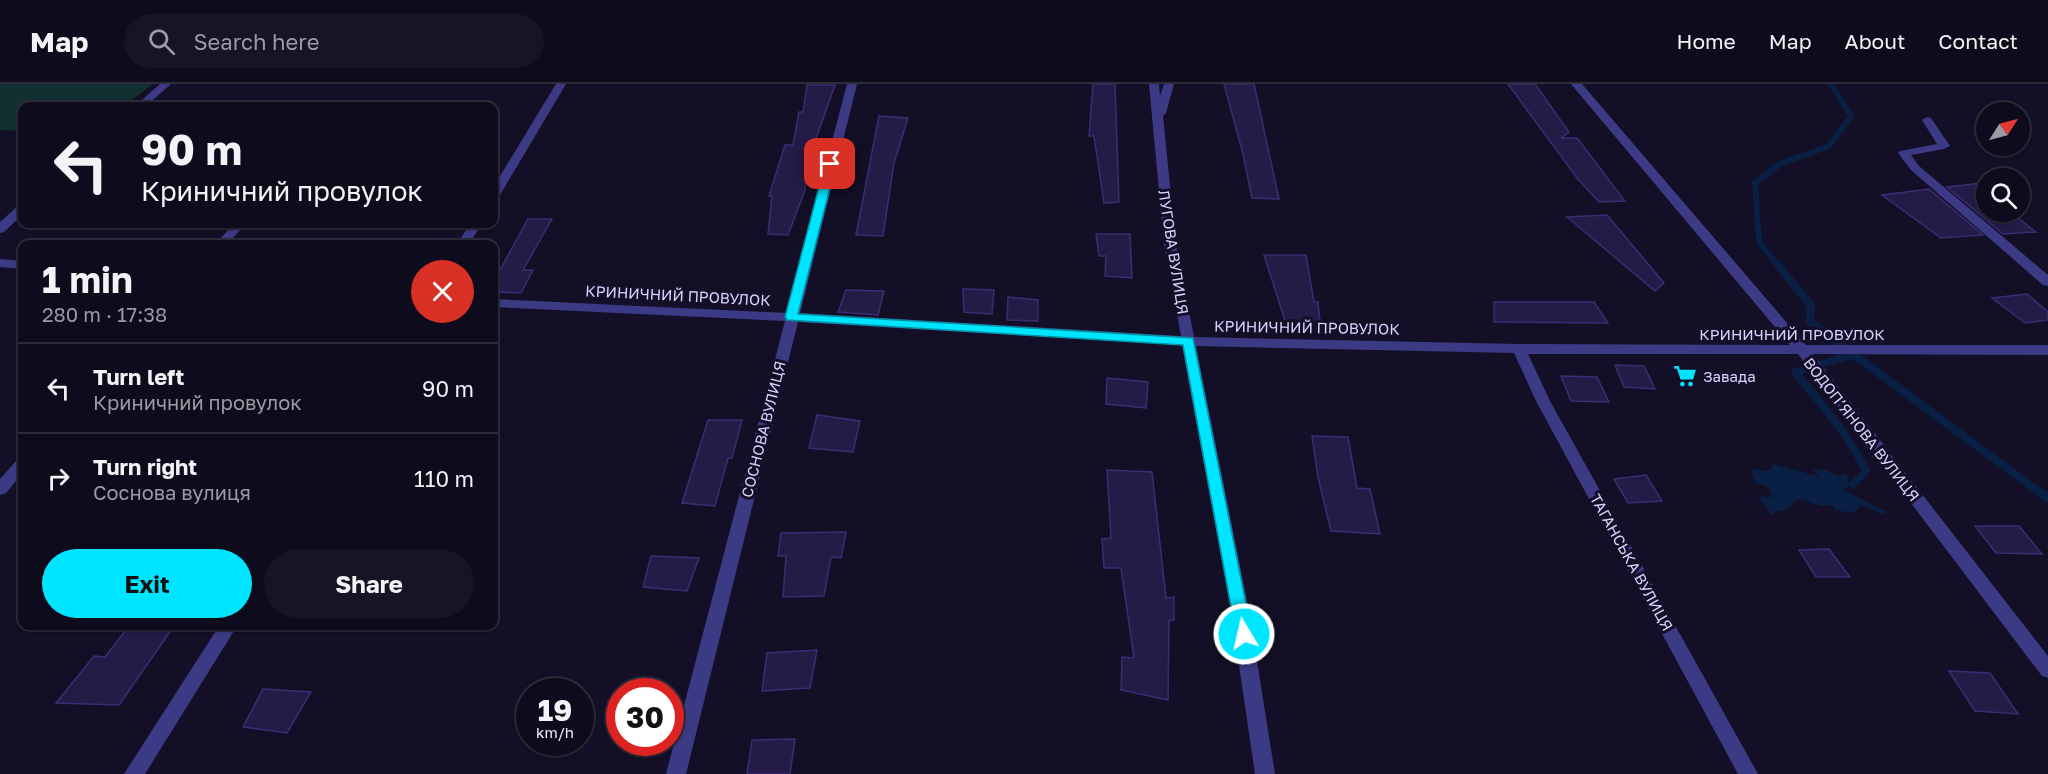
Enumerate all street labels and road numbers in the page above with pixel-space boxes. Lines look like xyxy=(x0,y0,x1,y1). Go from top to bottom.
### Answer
street label: ЛУГОВА ВУЛИЦЯ xyxy=(1155,188,1193,316)
street label: КРИНИЧНИЙ ПРОВУЛОК xyxy=(585,281,772,309)
street label: КРИНИЧНИЙ ПРОВУЛОК xyxy=(1214,316,1400,338)
street label: КРИНИЧНИЙ ПРОВУЛОК xyxy=(1699,325,1885,343)
street label: ВОДОП’ЯНОВА ВУЛИЦЯ xyxy=(1800,354,1924,504)
street label: СОСНОВА ВУЛИЦЯ xyxy=(737,359,789,499)
street label: ТАГАНСЬКА ВУЛИЦЯ xyxy=(1587,490,1677,634)

